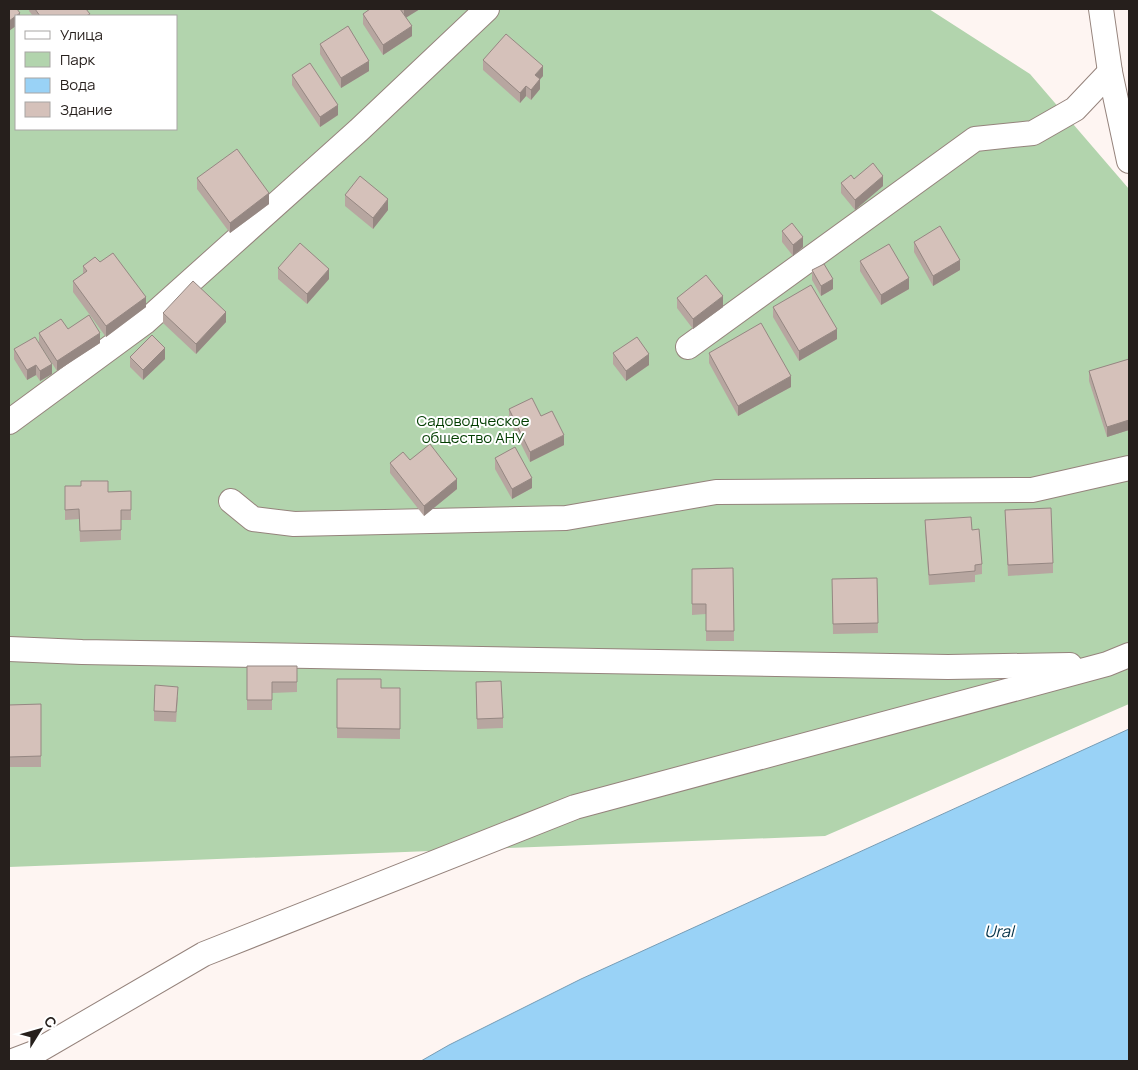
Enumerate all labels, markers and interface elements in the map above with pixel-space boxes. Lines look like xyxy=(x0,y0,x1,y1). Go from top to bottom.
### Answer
legend xyxy=(15,15,178,130)
text: Улица xyxy=(60,24,103,45)
text: Парк xyxy=(60,49,96,70)
text: Вода xyxy=(60,74,95,95)
text: Здание xyxy=(60,99,113,120)
park label: Садоводческое общество АНУ xyxy=(417,410,530,448)
water label: Ural xyxy=(984,920,1016,942)
north arrow xyxy=(15,1005,65,1055)
text: С xyxy=(40,1012,61,1032)

